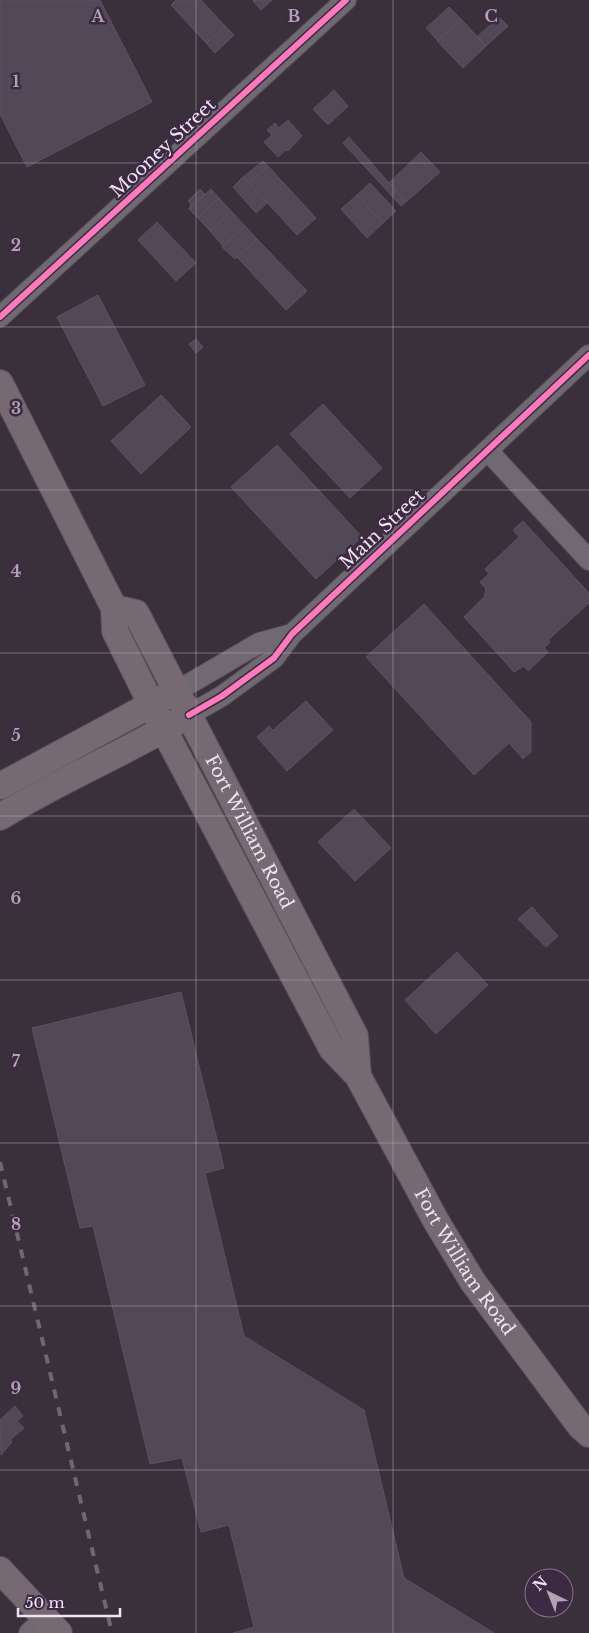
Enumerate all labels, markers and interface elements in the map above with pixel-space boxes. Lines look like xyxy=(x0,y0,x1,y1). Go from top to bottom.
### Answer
text: A xyxy=(91,6,106,26)
text: B xyxy=(288,6,301,26)
text: C xyxy=(484,6,498,26)
text: 1 xyxy=(13,71,20,91)
street label: Mooney Street xyxy=(106,94,220,202)
text: 2 xyxy=(11,235,21,255)
text: 3 xyxy=(11,398,21,418)
street label: Main Street xyxy=(335,484,429,574)
text: 4 xyxy=(11,561,21,581)
text: 5 xyxy=(11,725,21,745)
street label: Fort William Road xyxy=(200,751,298,913)
text: 6 xyxy=(11,888,22,908)
text: 7 xyxy=(12,1051,21,1071)
street label: Fort William Road xyxy=(409,1184,520,1340)
text: 8 xyxy=(11,1214,21,1234)
text: 9 xyxy=(11,1378,22,1398)
north arrow xyxy=(524,1568,574,1618)
text: N xyxy=(529,1572,551,1595)
scale bar xyxy=(18,1586,120,1618)
text: 50 m xyxy=(25,1593,65,1612)

